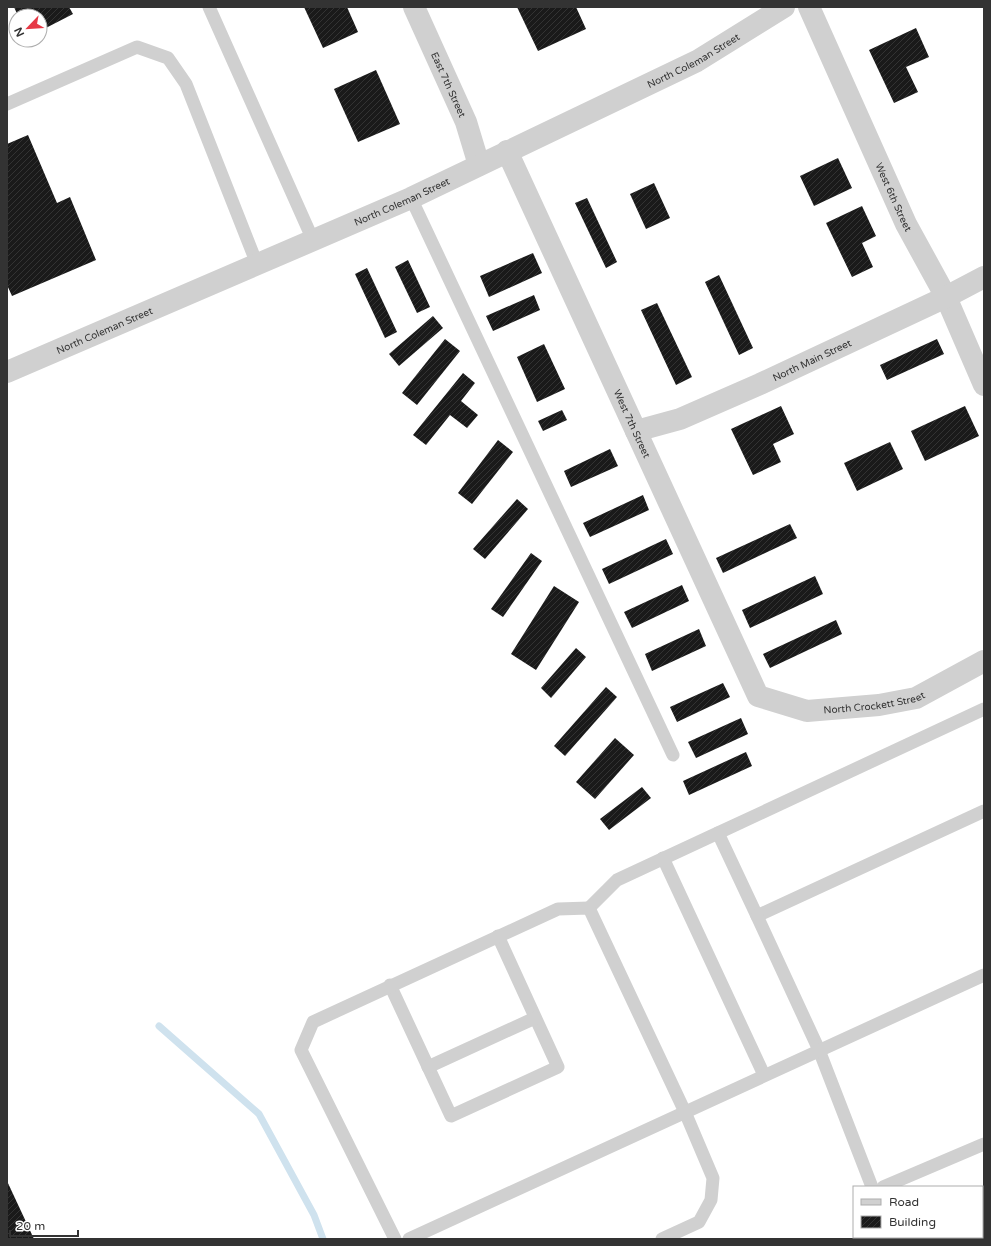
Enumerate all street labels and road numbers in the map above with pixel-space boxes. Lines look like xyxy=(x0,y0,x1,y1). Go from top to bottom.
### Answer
street label: North Coleman Street xyxy=(645,31,742,91)
street label: East 7th Street xyxy=(428,50,468,120)
street label: West 6th Street xyxy=(872,161,914,234)
street label: North Coleman Street xyxy=(352,175,452,229)
street label: North Coleman Street xyxy=(55,305,155,357)
street label: North Main Street xyxy=(771,337,854,384)
street label: West 7th Street xyxy=(611,388,653,460)
street label: North Crockett Street xyxy=(823,689,927,717)

